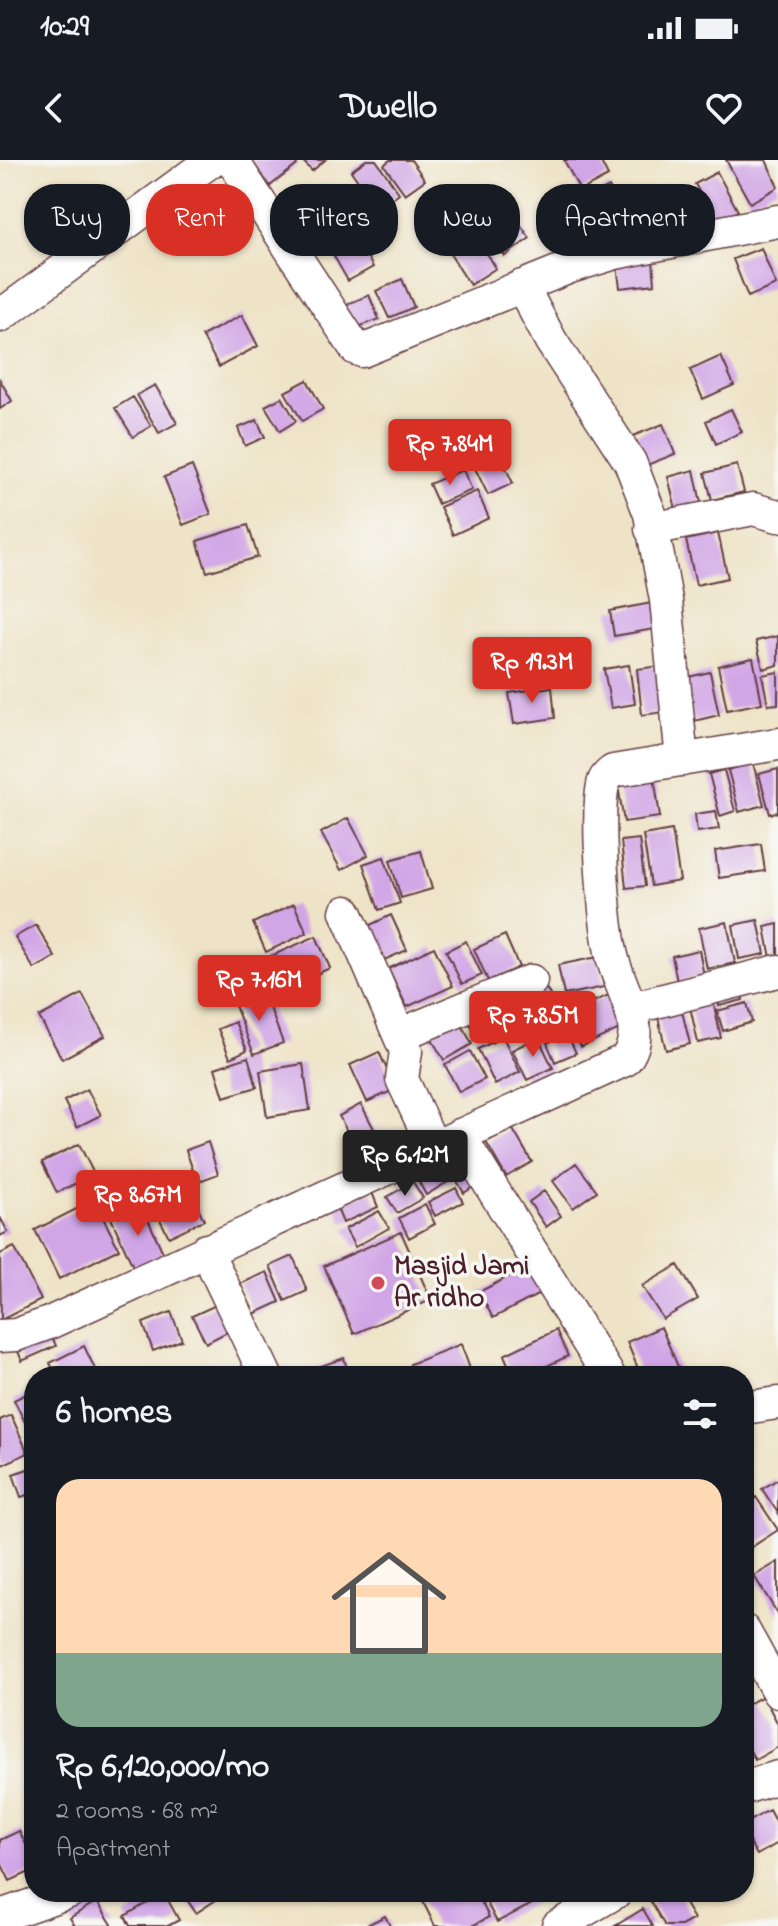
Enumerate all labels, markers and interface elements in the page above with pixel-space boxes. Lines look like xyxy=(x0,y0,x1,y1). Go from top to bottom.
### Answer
text: 10:29 xyxy=(40,6,89,50)
text: Dwello xyxy=(341,82,437,135)
icon: back xyxy=(32,86,76,130)
icon: heart xyxy=(702,86,746,130)
chip: Buy xyxy=(24,184,130,256)
chip: Rent xyxy=(146,184,254,256)
chip: Filters xyxy=(270,184,398,256)
chip: New xyxy=(414,184,520,256)
chip: Apartment xyxy=(536,184,715,256)
pin: Rp 7.84M xyxy=(367,419,533,487)
text: Rp 7.84M xyxy=(406,426,494,464)
pin: Rp 19.3M xyxy=(449,637,615,705)
text: Rp 19.3M xyxy=(491,644,573,682)
pin: Rp 7.16M xyxy=(176,955,342,1023)
text: Rp 7.16M xyxy=(216,962,302,1000)
pin: Rp 7.85M xyxy=(450,991,616,1059)
text: Rp 7.85M xyxy=(487,998,579,1036)
pin: Rp 6.12M xyxy=(322,1130,488,1198)
text: Rp 6.12M xyxy=(361,1137,449,1175)
pin: Rp 8.67M xyxy=(55,1170,221,1238)
text: Rp 8.67M xyxy=(94,1177,182,1215)
place label: Masjid Jami Ar ridho xyxy=(394,1247,529,1320)
marker: Masjid Jami Ar ridho xyxy=(369,1274,387,1292)
text: 6 homes xyxy=(56,1389,172,1439)
icon: filters xyxy=(678,1392,722,1436)
icon: home xyxy=(317,1531,461,1675)
text: Rp 6,120,000/mo xyxy=(56,1743,270,1793)
text: 2 rooms · 68 m² xyxy=(56,1793,218,1831)
text: Apartment xyxy=(56,1831,170,1869)

